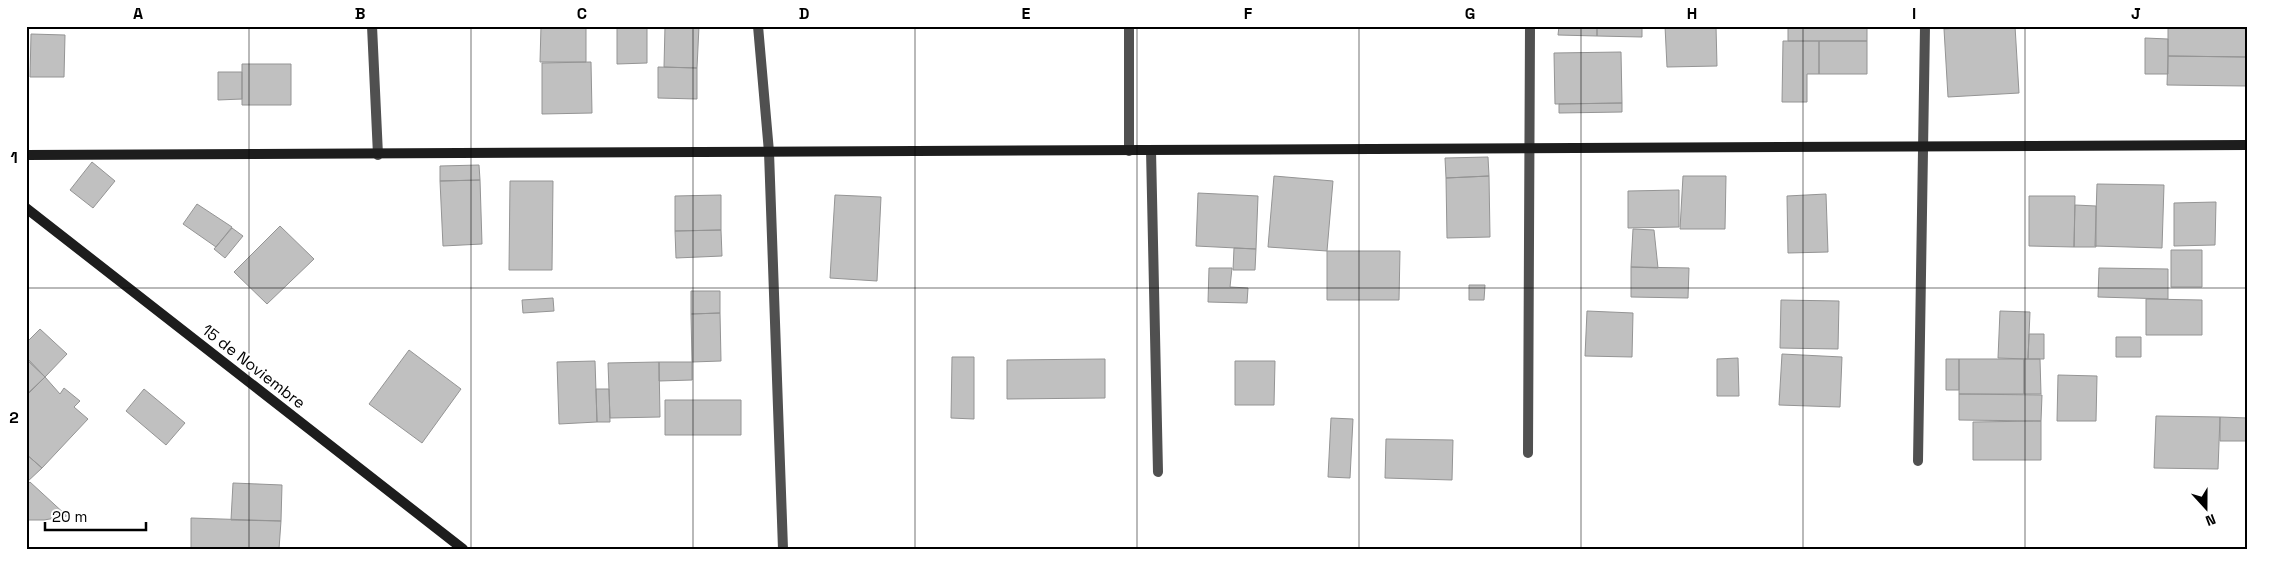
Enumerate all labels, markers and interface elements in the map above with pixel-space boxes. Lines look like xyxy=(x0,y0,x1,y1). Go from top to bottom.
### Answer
text: A xyxy=(133,3,143,24)
text: B xyxy=(355,3,365,24)
text: C xyxy=(577,3,587,24)
text: D xyxy=(799,3,809,24)
text: E xyxy=(1022,3,1031,24)
text: F xyxy=(1244,3,1253,24)
text: G xyxy=(1465,3,1475,24)
text: H xyxy=(1687,3,1697,24)
text: I xyxy=(1912,3,1916,24)
text: J xyxy=(2131,3,2141,24)
text: 1 xyxy=(10,147,18,168)
street label: 15 de Noviembre xyxy=(198,319,310,413)
text: 2 xyxy=(9,407,19,428)
north arrow xyxy=(2182,482,2232,532)
scale bar xyxy=(45,500,146,532)
text: 20 m xyxy=(52,507,87,526)
text: N xyxy=(2203,510,2218,530)

